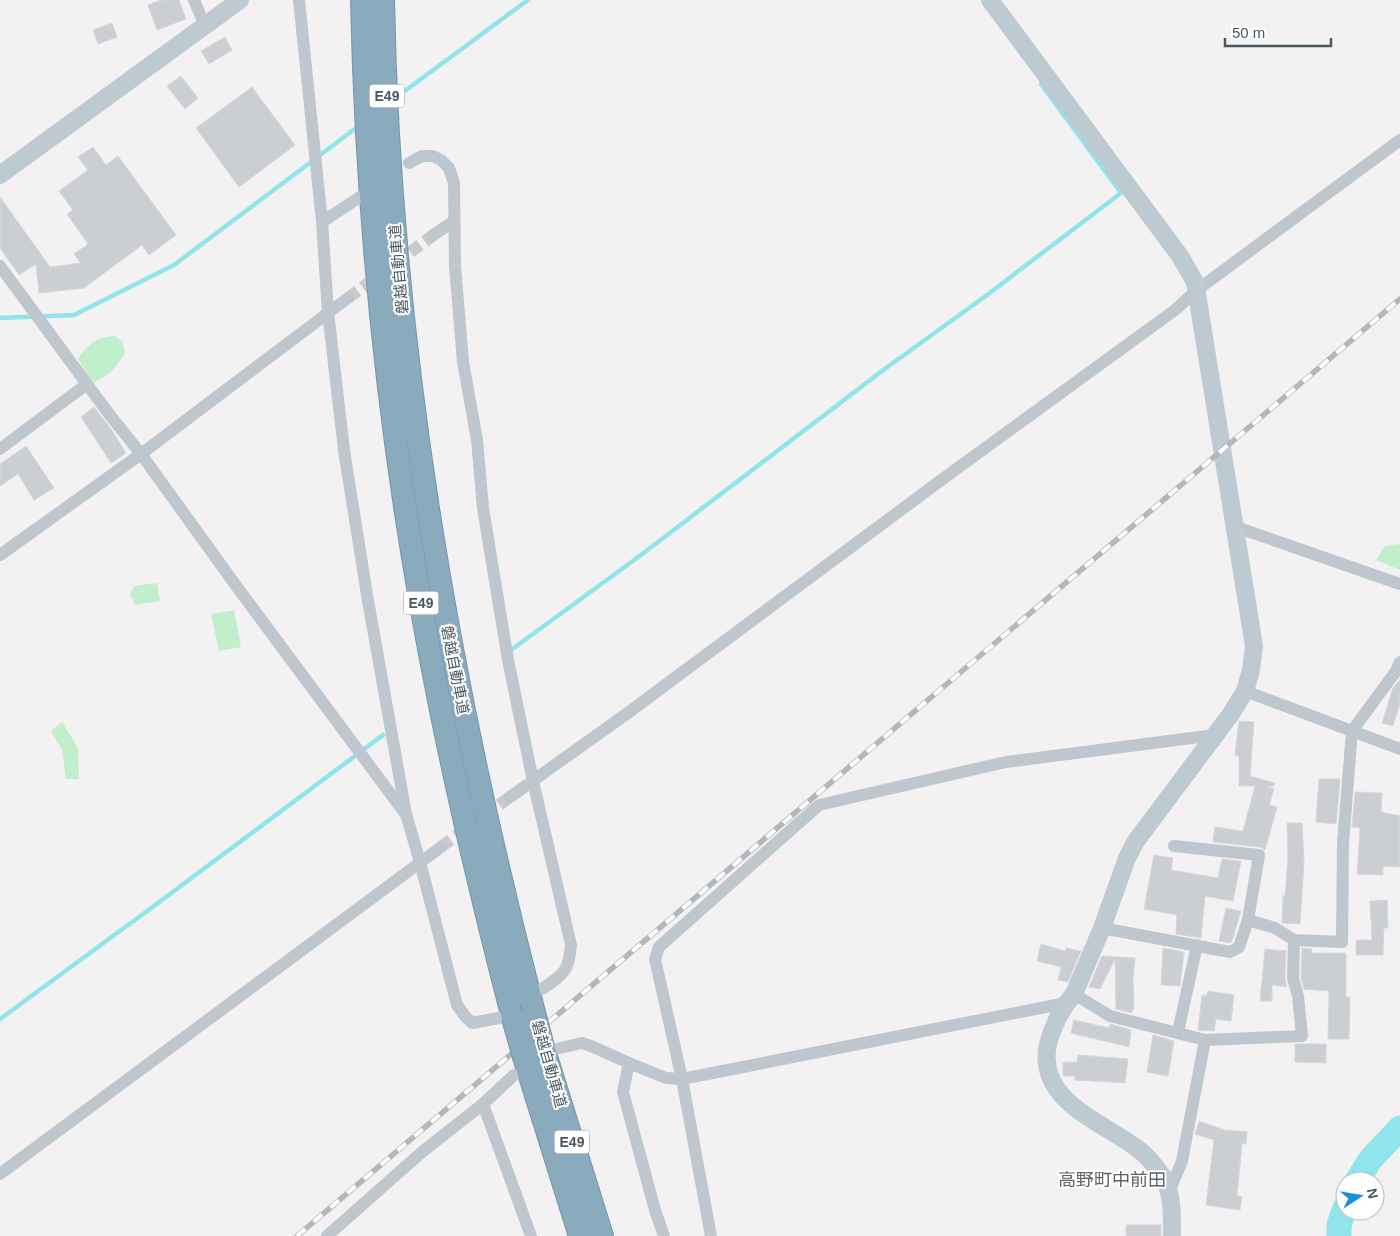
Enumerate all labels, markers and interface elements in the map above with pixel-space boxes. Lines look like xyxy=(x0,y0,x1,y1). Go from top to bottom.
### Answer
scale bar xyxy=(1225,15,1331,47)
text: 50 m xyxy=(1232,24,1265,41)
road number: E49 xyxy=(370,84,404,108)
street label: 磐越自動車道 xyxy=(386,223,411,315)
road number: E49 xyxy=(404,592,438,614)
street label: 磐越自動車道 xyxy=(439,624,472,716)
street label: 磐越自動車道 xyxy=(529,1018,570,1109)
road number: E49 xyxy=(554,1130,590,1154)
district label: 高野町中前田 xyxy=(1058,1170,1166,1190)
north arrow xyxy=(1335,1171,1385,1221)
text: N xyxy=(1364,1187,1382,1200)

